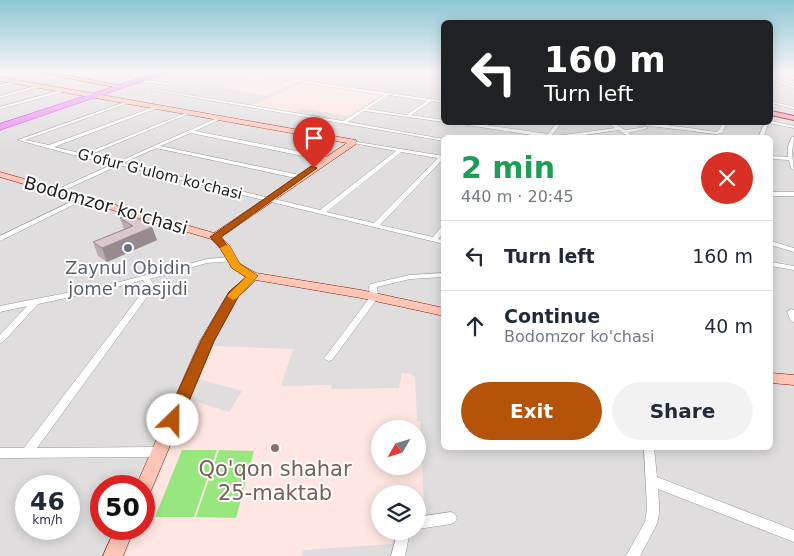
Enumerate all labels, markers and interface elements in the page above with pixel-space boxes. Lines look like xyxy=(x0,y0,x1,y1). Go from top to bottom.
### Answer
icon: left xyxy=(461,40,526,105)
text: 160 m xyxy=(544,40,666,80)
text: Turn left xyxy=(544,81,633,106)
pin xyxy=(293,117,335,168)
icon: arrive xyxy=(300,124,328,152)
street label: G'ofur G'ulom ko'chasi xyxy=(76,145,244,203)
text: 2 min xyxy=(461,150,555,185)
button: close xyxy=(701,152,753,204)
street label: Bodomzor ko'chasi xyxy=(22,172,190,238)
text: 440 m · 20:45 xyxy=(461,187,574,206)
marker: Zaynul Obidin jome' masjidi xyxy=(122,242,134,254)
icon: left xyxy=(461,242,489,270)
text: Turn left xyxy=(504,245,595,267)
text: 160 m xyxy=(692,245,753,267)
place label: Zaynul Obidin jome' masjidi xyxy=(65,257,191,299)
text: Continue xyxy=(504,305,600,327)
icon: ahead xyxy=(461,312,489,340)
text: 40 m xyxy=(704,315,753,337)
text: Bodomzor ko'chasi xyxy=(504,327,655,346)
button: Exit xyxy=(461,382,602,440)
button: Share xyxy=(612,382,753,440)
position arrow xyxy=(146,393,198,445)
north arrow xyxy=(371,420,426,475)
map controls xyxy=(371,420,426,540)
marker: Qo'qon shahar 25-maktab xyxy=(269,442,281,454)
place label: Qo'qon shahar 25-maktab xyxy=(198,457,352,505)
speed limit sign: 50 xyxy=(90,475,155,540)
button: layers xyxy=(371,485,426,540)
text: 46 xyxy=(30,487,65,516)
text: km/h xyxy=(32,513,63,527)

